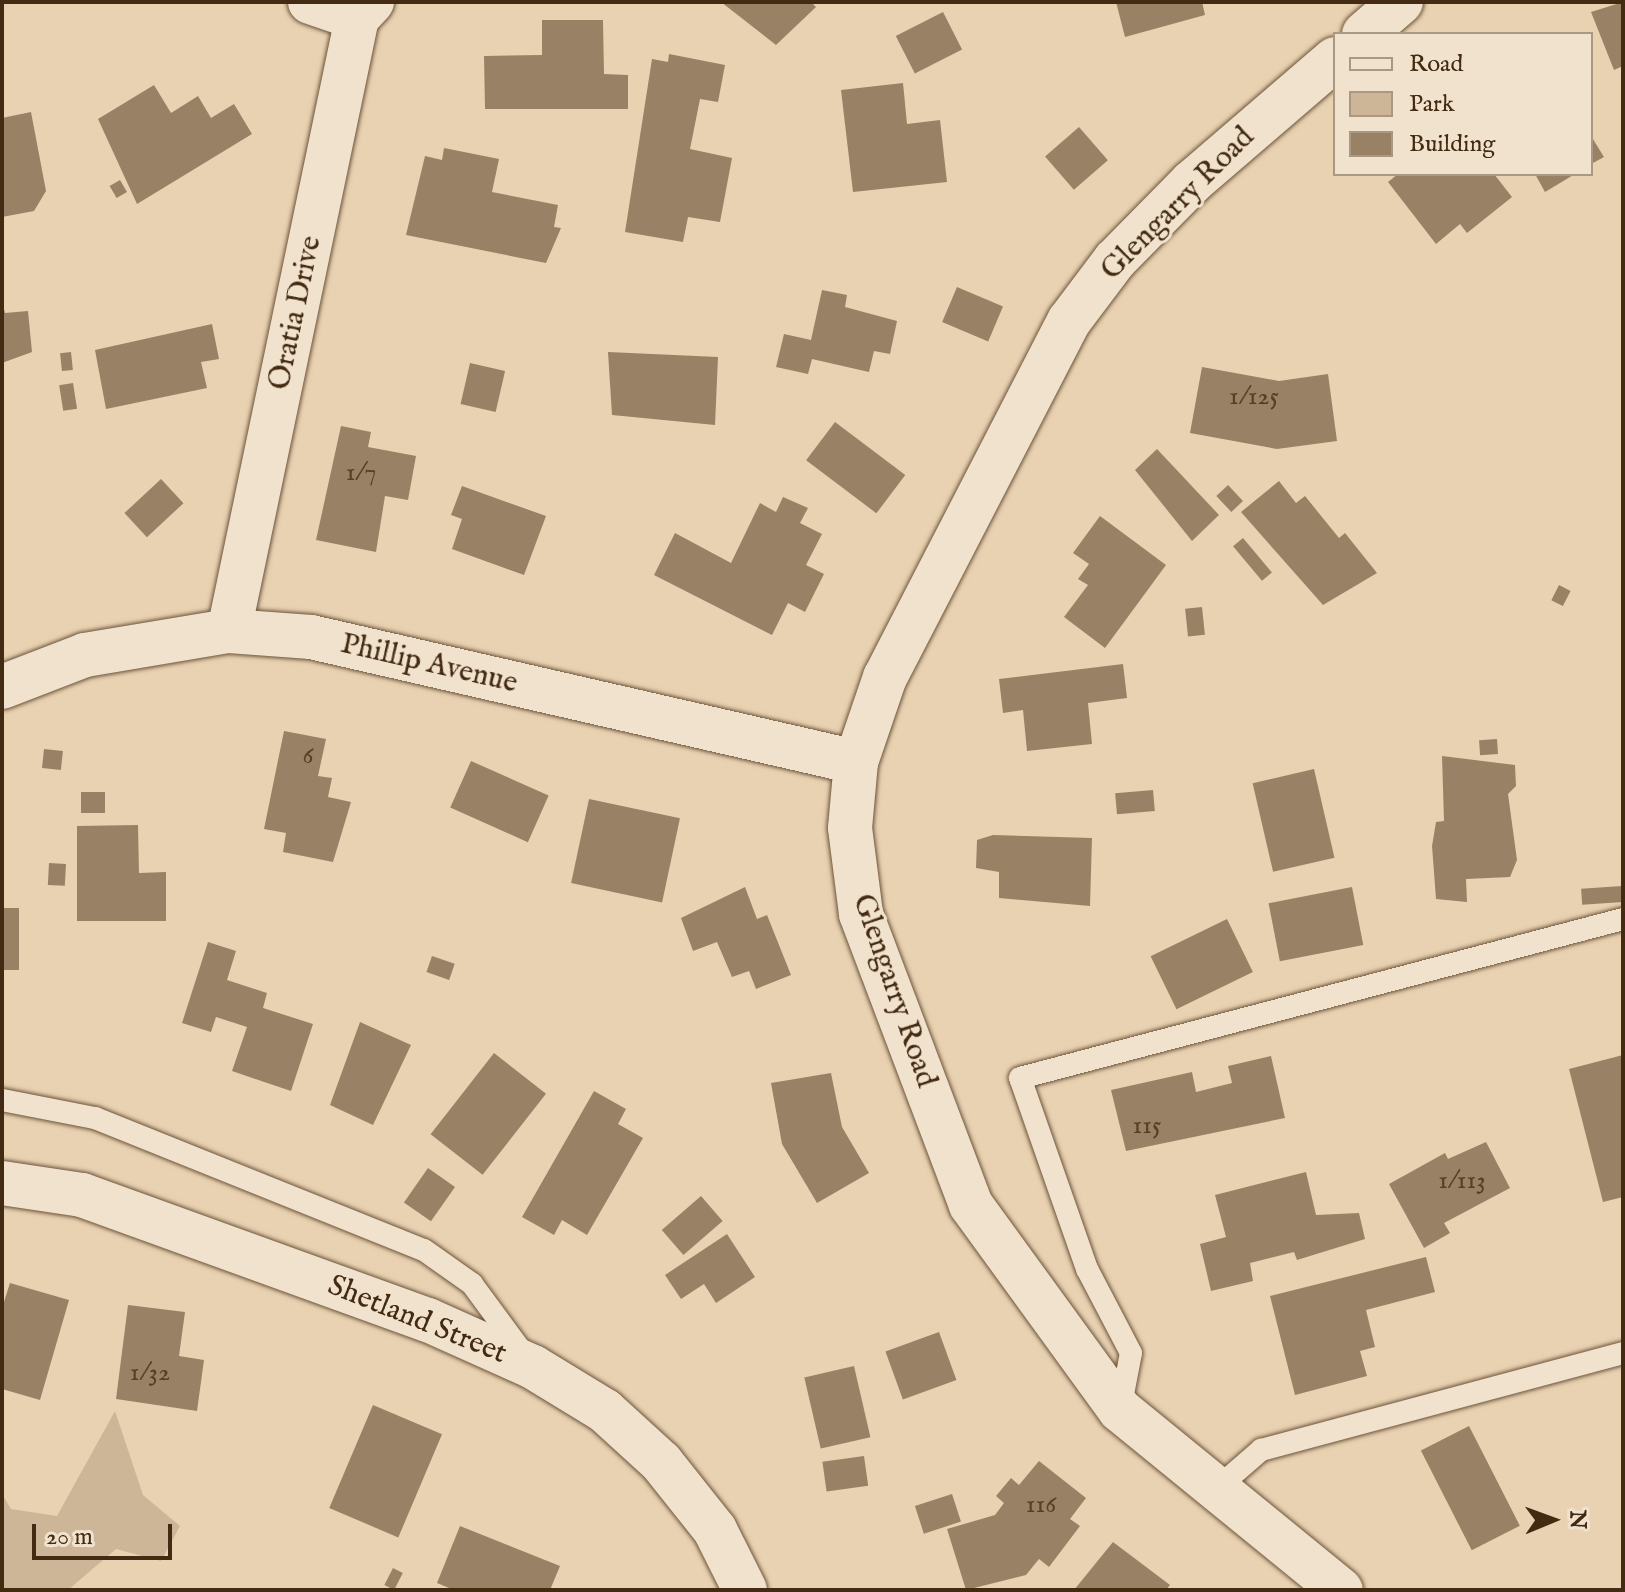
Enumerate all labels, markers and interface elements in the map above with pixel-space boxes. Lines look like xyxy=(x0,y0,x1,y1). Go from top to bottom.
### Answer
legend xyxy=(1333,32,1593,176)
text: Road xyxy=(1409,49,1463,80)
text: Park xyxy=(1409,89,1455,120)
street label: Glengarry Road xyxy=(1094,120,1262,288)
text: Building xyxy=(1409,129,1495,160)
street label: Oratia Drive xyxy=(262,233,330,393)
house number: 1/125 xyxy=(1229,381,1279,413)
house number: 1/7 xyxy=(346,457,376,489)
street label: Phillip Avenue xyxy=(337,626,521,702)
house number: 6 xyxy=(303,740,313,772)
street label: Glengarry Road xyxy=(844,890,944,1092)
house number: 115 xyxy=(1133,1110,1161,1142)
house number: 1/113 xyxy=(1438,1165,1486,1197)
street label: Shetland Street xyxy=(322,1268,512,1372)
house number: 1/32 xyxy=(130,1357,170,1389)
north arrow xyxy=(1513,1480,1593,1560)
house number: 116 xyxy=(1026,1489,1056,1521)
scale bar xyxy=(36,1508,176,1558)
text: N xyxy=(1563,1510,1591,1529)
text: 20 m xyxy=(46,1522,93,1553)

